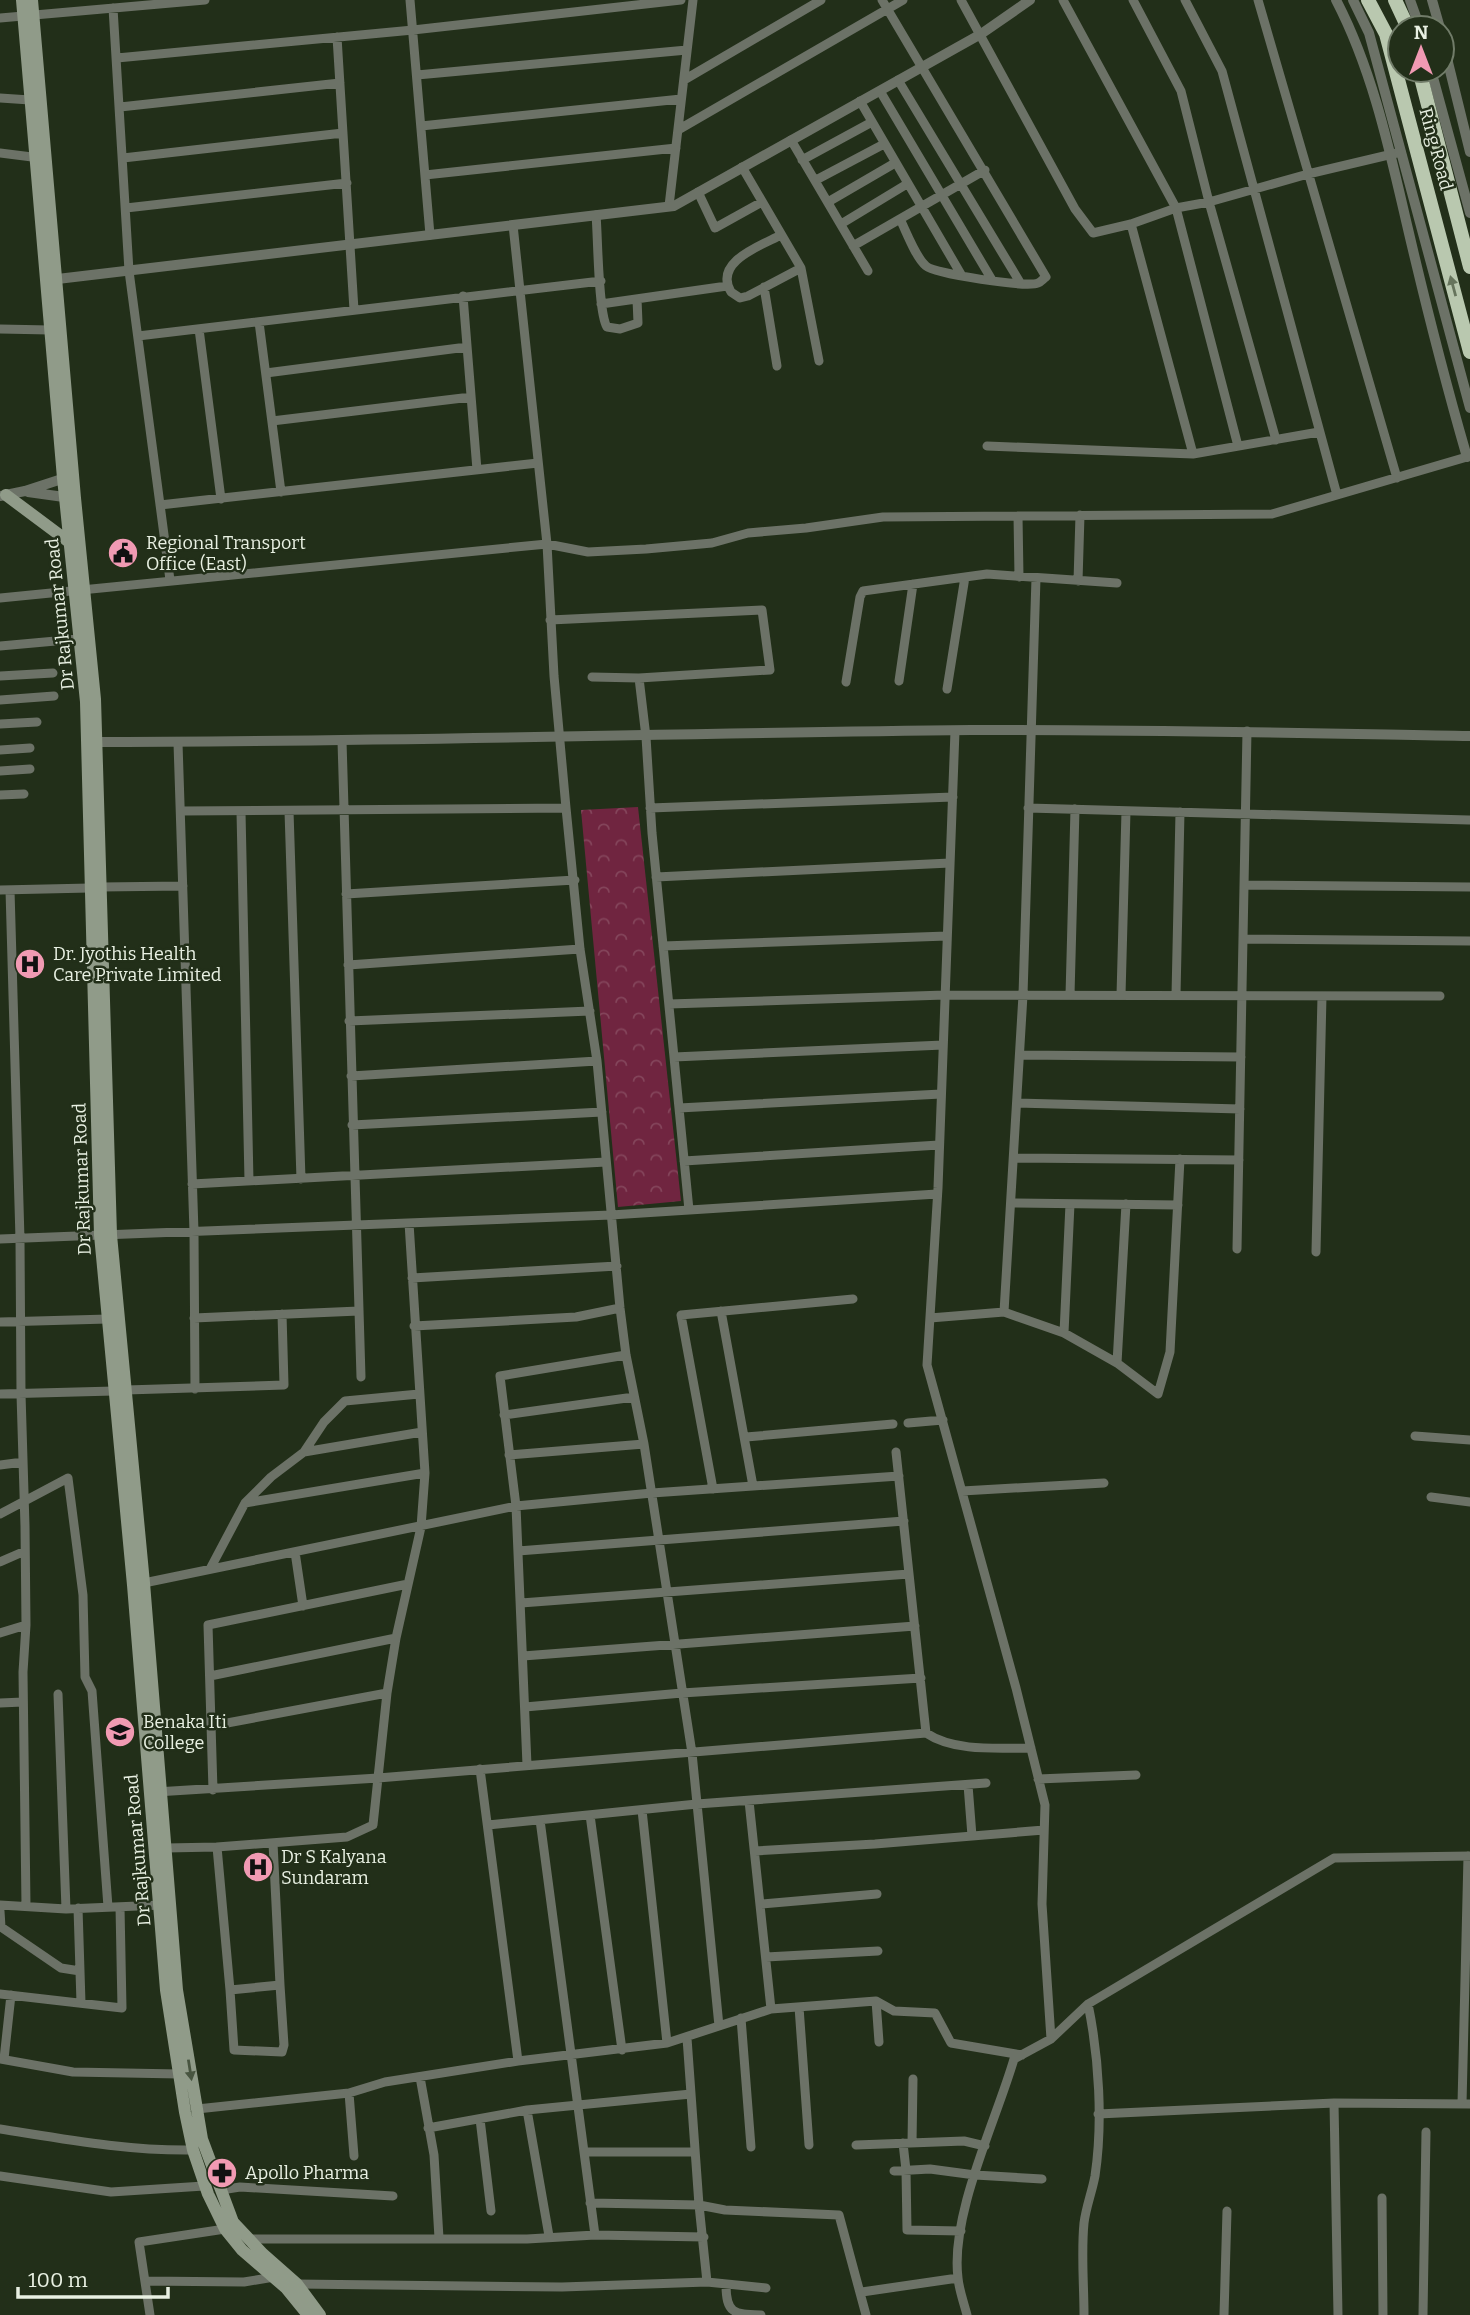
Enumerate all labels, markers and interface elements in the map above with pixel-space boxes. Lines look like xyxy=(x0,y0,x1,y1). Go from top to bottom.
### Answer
north arrow xyxy=(1386,14,1456,84)
text: N xyxy=(1414,21,1429,44)
street label: Ring Road xyxy=(1414,105,1458,193)
one-way arrow xyxy=(1447,275,1457,296)
place label: Regional Transport Office (East) xyxy=(146,532,306,575)
public building icon: Regional Transport Office (East) xyxy=(106,536,140,570)
street label: Dr Rajkumar Road xyxy=(41,537,79,691)
place label: Dr. Jyothis Health Care Private Limited xyxy=(53,943,222,986)
hospital icon: Dr. Jyothis Health Care Private Limited xyxy=(13,947,47,981)
street label: Dr Rajkumar Road xyxy=(68,1102,96,1256)
place label: Benaka Iti College xyxy=(143,1711,227,1754)
school or university icon: Benaka Iti College xyxy=(103,1715,137,1749)
street label: Dr Rajkumar Road xyxy=(120,1773,156,1927)
place label: Dr S Kalyana Sundaram xyxy=(281,1846,387,1889)
hospital icon: Dr S Kalyana Sundaram xyxy=(241,1850,275,1884)
one-way arrow xyxy=(185,2059,196,2081)
pharmacy icon: Apollo Pharma xyxy=(205,2156,239,2190)
place label: Apollo Pharma xyxy=(245,2162,369,2184)
scale bar xyxy=(18,2256,168,2300)
text: 100 m xyxy=(28,2267,88,2293)

